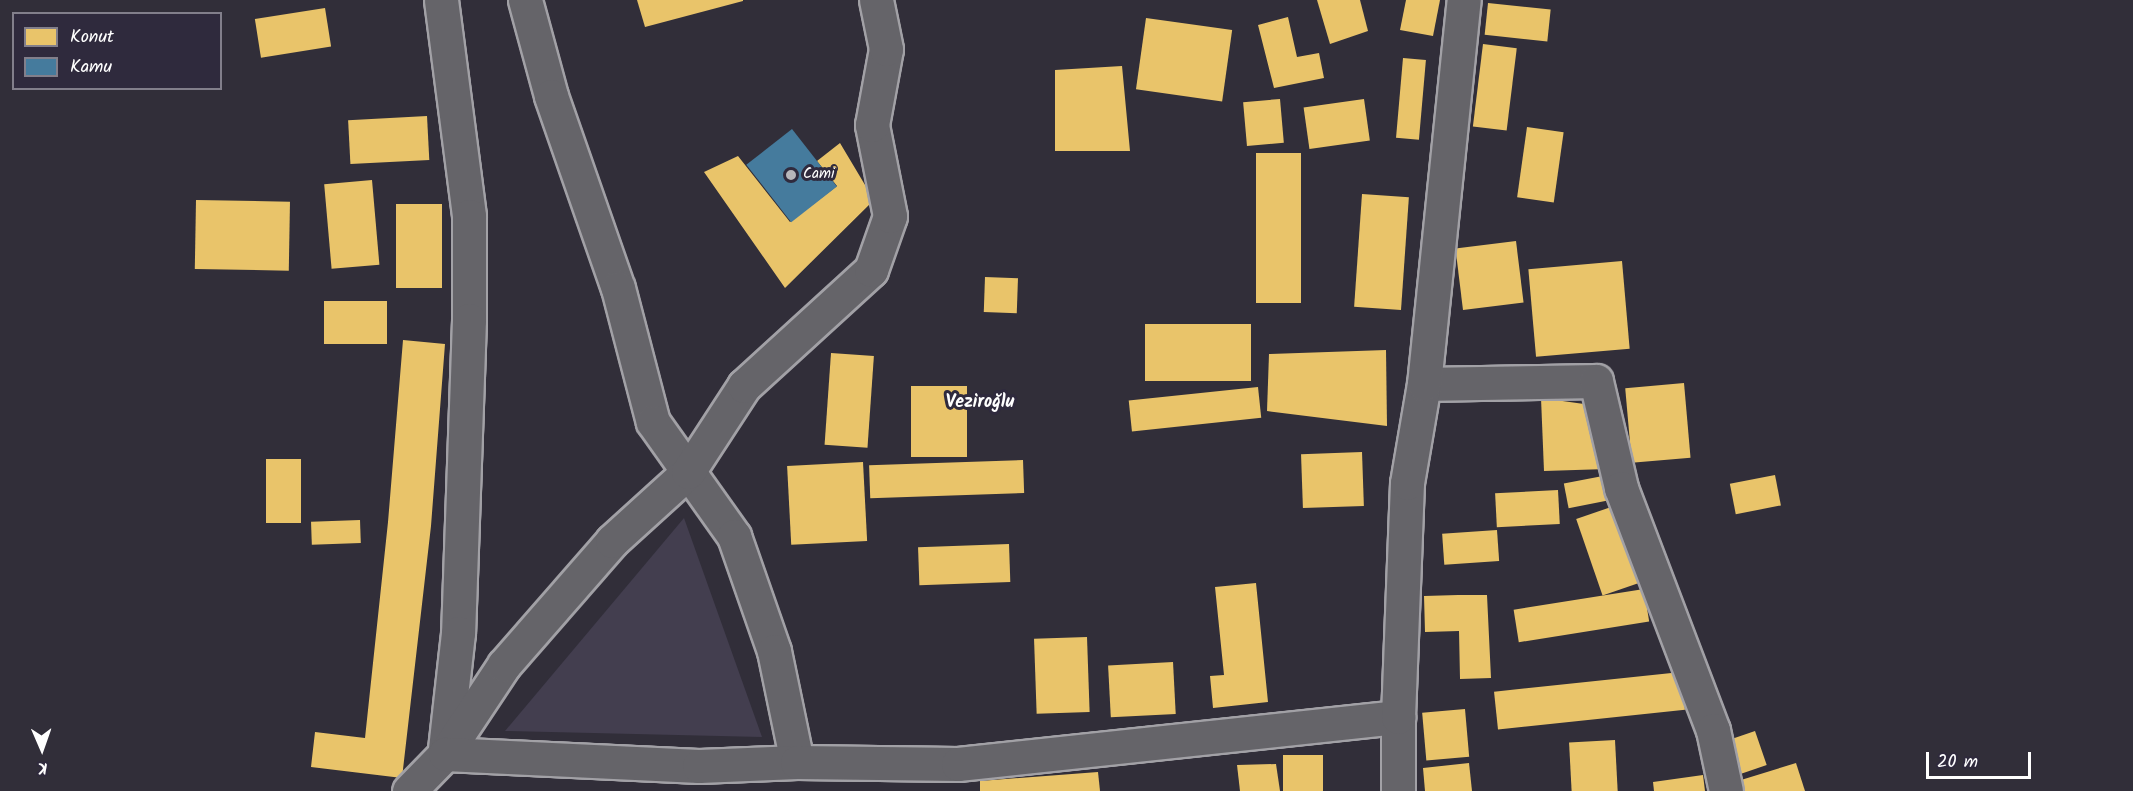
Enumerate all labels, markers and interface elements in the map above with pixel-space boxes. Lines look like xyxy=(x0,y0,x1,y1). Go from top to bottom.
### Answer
legend xyxy=(12,12,222,90)
text: Konut xyxy=(70,23,114,52)
text: Kamu xyxy=(70,53,112,82)
place label: Cami xyxy=(803,166,835,184)
marker: Cami xyxy=(784,168,798,182)
district label: Veziroğlu xyxy=(946,392,1014,414)
north arrow xyxy=(12,719,72,779)
scale bar xyxy=(1929,740,2034,778)
text: 20 m xyxy=(1937,748,1978,777)
text: K xyxy=(37,755,48,780)

